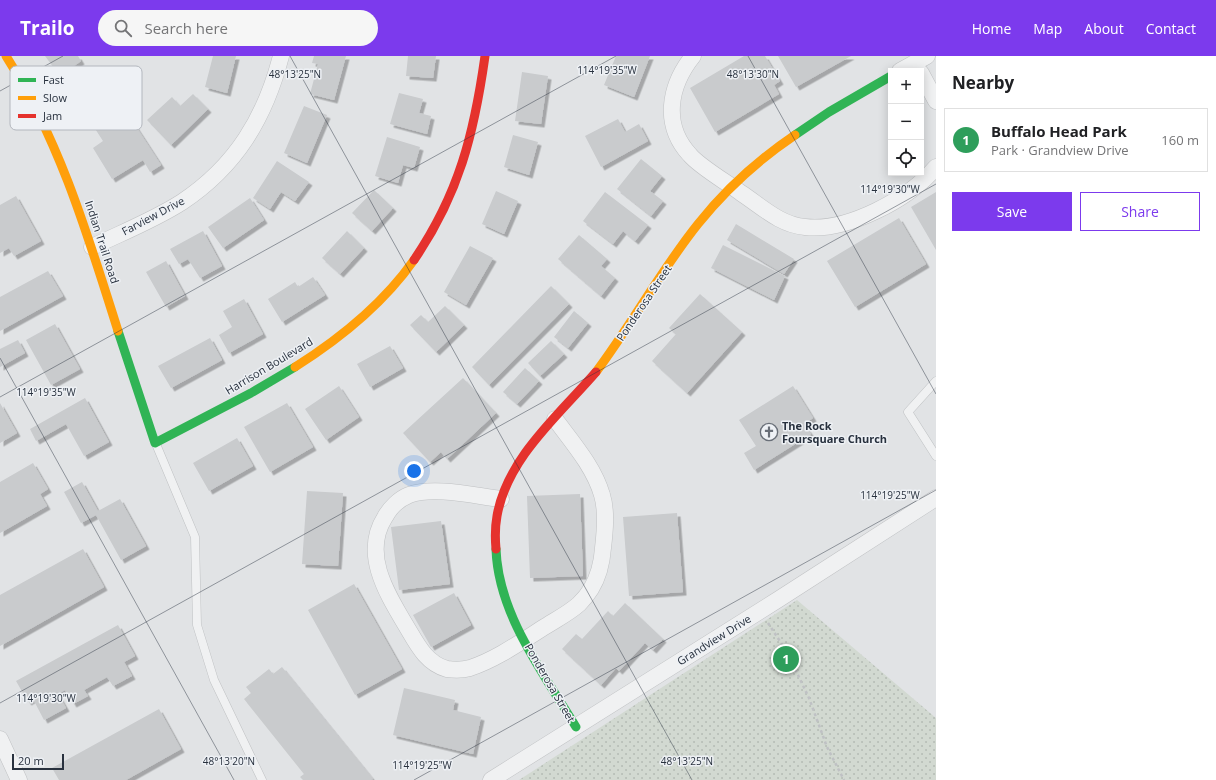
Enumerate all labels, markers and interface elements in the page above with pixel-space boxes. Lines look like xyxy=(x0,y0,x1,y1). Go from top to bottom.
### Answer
search box xyxy=(98,10,378,46)
text: Trailo xyxy=(20,15,74,41)
icon: search xyxy=(112,17,134,39)
text: Search here xyxy=(144,18,228,38)
text: Home xyxy=(972,19,1011,38)
text: Map xyxy=(1033,19,1062,38)
text: About xyxy=(1084,19,1124,38)
text: Contact xyxy=(1146,19,1196,38)
text: 114°19'35"W xyxy=(577,63,638,77)
legend xyxy=(10,66,142,130)
text: 48°13'25"N xyxy=(269,67,321,81)
text: 48°13'30"N xyxy=(727,67,779,81)
map controls xyxy=(888,68,924,176)
button: + xyxy=(888,68,924,104)
text: Nearby xyxy=(952,71,1014,94)
text: Fast xyxy=(43,72,64,87)
text: Slow xyxy=(43,90,67,105)
button: − xyxy=(888,104,924,140)
text: Jam xyxy=(42,108,62,123)
text: Buffalo Head Park xyxy=(991,121,1127,141)
text: 1 xyxy=(962,131,970,149)
text: 160 m xyxy=(1161,131,1199,149)
button: locate xyxy=(888,140,924,176)
text: Park · Grandview Drive xyxy=(991,141,1129,159)
text: 114°19'30"W xyxy=(860,182,921,196)
button: Save xyxy=(952,192,1072,231)
button: Share xyxy=(1080,192,1200,231)
street label: Farview Drive xyxy=(119,193,187,238)
street label: Indian Trail Road xyxy=(82,198,123,285)
street label: Ponderosa Street xyxy=(613,262,675,344)
street label: Harrison Boulevard xyxy=(222,333,315,398)
text: 114°19'35"W xyxy=(16,385,77,399)
place label: The Rock Foursquare Church xyxy=(782,418,887,446)
church icon: The Rock Foursquare Church xyxy=(759,422,779,442)
your location xyxy=(404,461,424,481)
text: 114°19'25"W xyxy=(860,488,921,502)
street label: Grandview Drive xyxy=(674,611,754,668)
street label: Ponderosa Street xyxy=(522,640,579,725)
pin: 1 xyxy=(773,644,799,674)
text: 114°19'30"W xyxy=(16,691,77,705)
scale bar xyxy=(12,752,64,771)
text: 20 m xyxy=(18,753,44,768)
text: 48°13'20"N xyxy=(203,754,255,768)
text: 48°13'25"N xyxy=(661,754,713,768)
text: 114°19'25"W xyxy=(392,758,453,772)

